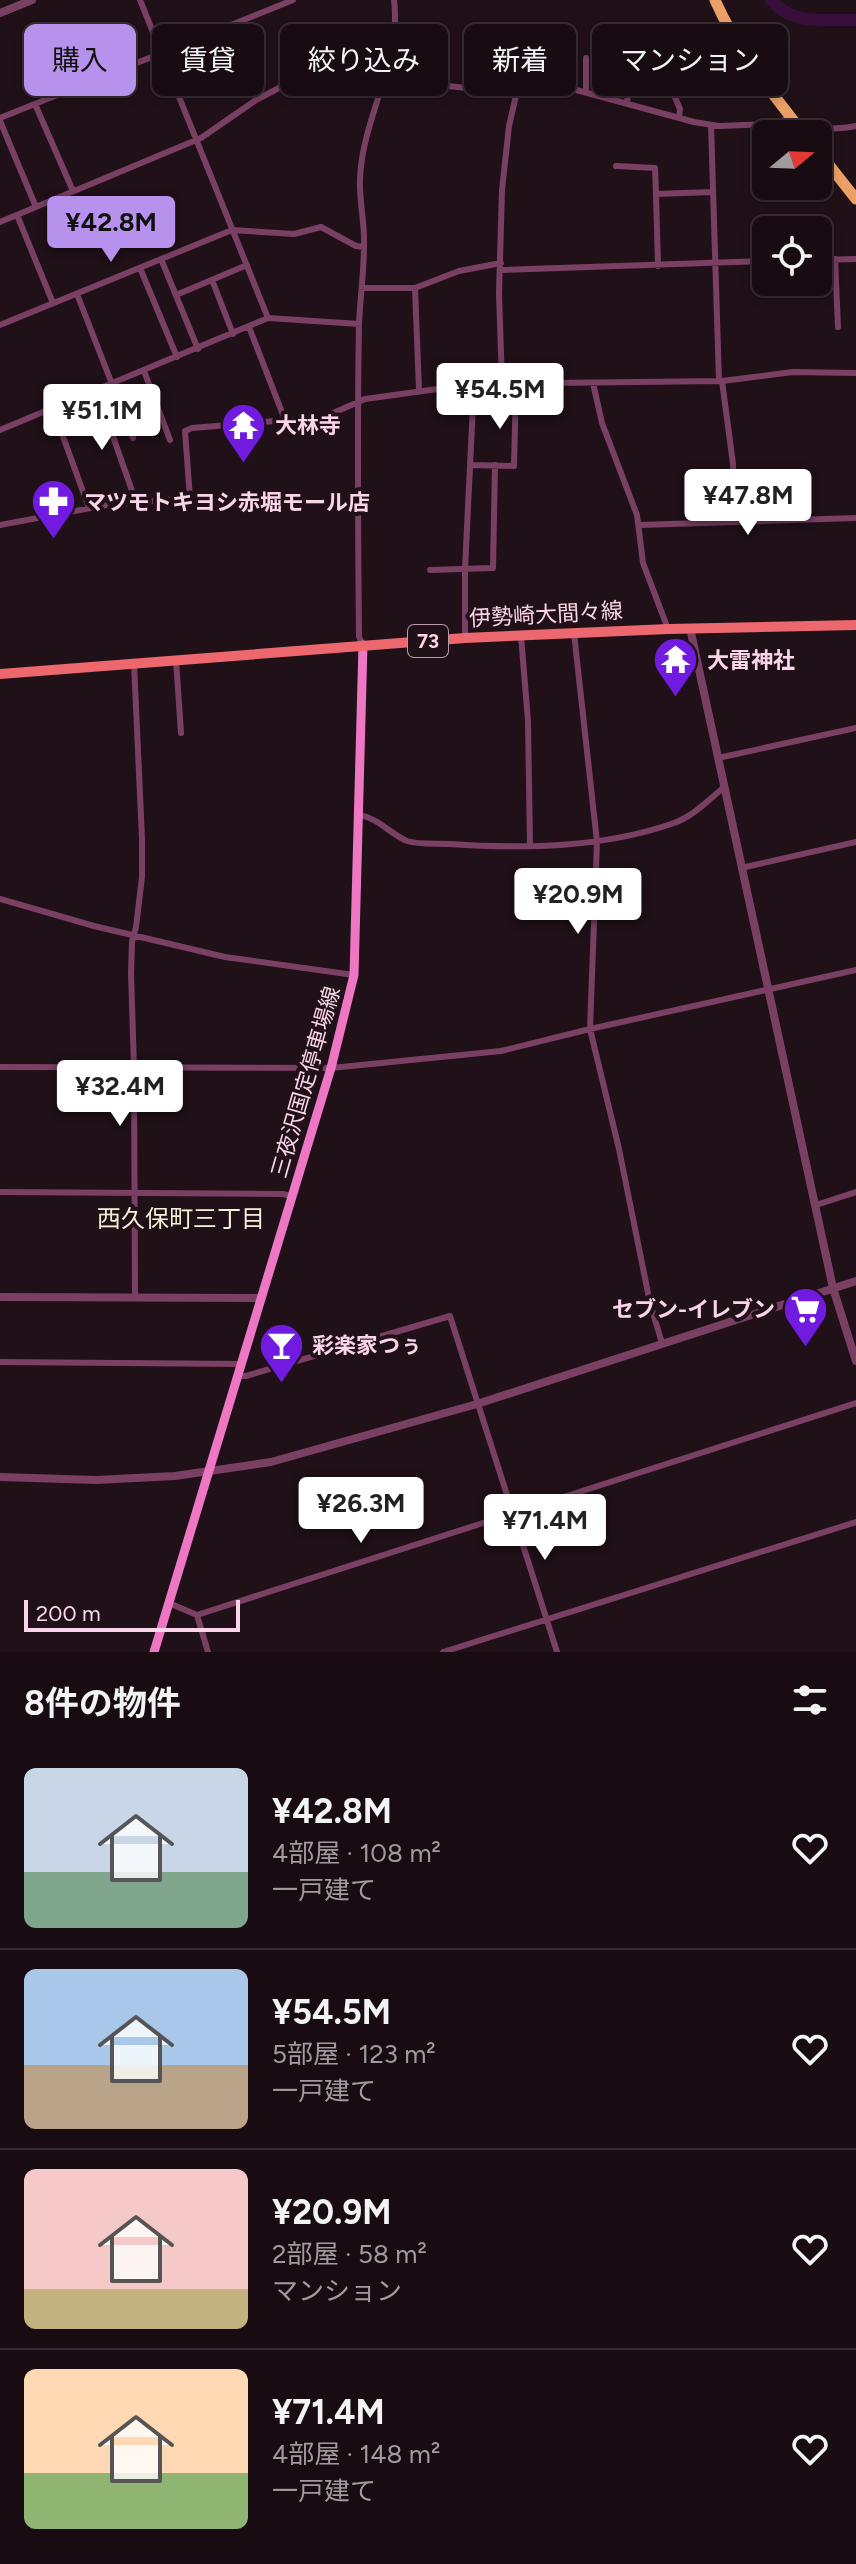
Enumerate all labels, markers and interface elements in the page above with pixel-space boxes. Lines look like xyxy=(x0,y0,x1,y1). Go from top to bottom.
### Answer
chip: 購入 xyxy=(24,24,136,96)
chip: 賃貸 xyxy=(152,24,264,96)
chip: 絞り込み xyxy=(280,24,448,96)
chip: 新着 xyxy=(464,24,576,96)
chip: マンション xyxy=(592,24,788,96)
north arrow xyxy=(752,120,832,200)
map controls xyxy=(752,120,832,296)
pin: ¥42.8M xyxy=(46,196,176,264)
text: ¥42.8M xyxy=(65,206,157,238)
button: locate xyxy=(752,216,832,296)
pin: ¥54.5M xyxy=(435,363,565,431)
text: ¥54.5M xyxy=(455,373,545,405)
pin: ¥51.1M xyxy=(37,384,167,452)
text: ¥51.1M xyxy=(61,394,143,426)
temple icon: 大林寺 xyxy=(220,401,268,464)
place label: 大林寺 xyxy=(275,412,341,439)
pin: ¥47.8M xyxy=(683,469,813,537)
pharmacy icon: マツモトキヨシ赤堀モール店 xyxy=(29,478,77,541)
text: ¥47.8M xyxy=(702,479,794,511)
place label: マツモトキヨシ赤堀モール店 xyxy=(84,489,370,516)
street label: 伊勢崎大間々線 xyxy=(468,597,624,632)
road number: 73 xyxy=(408,625,448,657)
temple icon: 大雷神社 xyxy=(652,636,700,699)
place label: 大雷神社 xyxy=(707,647,795,674)
pin: ¥20.9M xyxy=(513,868,643,936)
text: ¥20.9M xyxy=(532,878,624,910)
street label: 三夜沢国定停車場線 xyxy=(265,983,346,1181)
pin: ¥32.4M xyxy=(55,1060,185,1128)
text: ¥32.4M xyxy=(75,1070,165,1102)
district label: 西久保町三丁目 xyxy=(97,1204,265,1233)
supermarket icon: セブン-イレブン xyxy=(782,1285,830,1348)
place label: セブン-イレブン xyxy=(612,1296,775,1323)
bar icon: 彩楽家つぅ xyxy=(257,1321,305,1384)
place label: 彩楽家つぅ xyxy=(312,1332,422,1359)
pin: ¥26.3M xyxy=(296,1477,426,1545)
text: ¥26.3M xyxy=(317,1487,405,1519)
pin: ¥71.4M xyxy=(480,1494,610,1562)
text: ¥71.4M xyxy=(502,1504,588,1536)
scale bar xyxy=(24,1596,240,1632)
text: 200 m xyxy=(36,1600,101,1627)
icon: filters xyxy=(788,1678,832,1722)
text: 8件の物件 xyxy=(24,1683,181,1724)
text: ¥42.8M xyxy=(272,1791,392,1832)
icon: home xyxy=(88,1800,184,1896)
icon: heart xyxy=(788,1826,832,1870)
text: 4部屋 · 108 m² xyxy=(272,1837,441,1869)
text: 一戸建て xyxy=(272,1874,376,1906)
text: ¥54.5M xyxy=(272,1992,391,2033)
icon: home xyxy=(88,2001,184,2097)
icon: heart xyxy=(788,2027,832,2071)
text: 5部屋 · 123 m² xyxy=(272,2038,436,2070)
text: 一戸建て xyxy=(272,2075,376,2107)
text: ¥20.9M xyxy=(272,2192,391,2233)
icon: home xyxy=(88,2201,184,2297)
icon: heart xyxy=(788,2227,832,2271)
text: 2部屋 · 58 m² xyxy=(272,2238,427,2270)
text: マンション xyxy=(272,2275,402,2307)
text: ¥71.4M xyxy=(272,2392,385,2433)
icon: home xyxy=(88,2401,184,2497)
icon: heart xyxy=(788,2427,832,2471)
text: 4部屋 · 148 m² xyxy=(272,2438,440,2470)
text: 一戸建て xyxy=(272,2475,376,2507)

